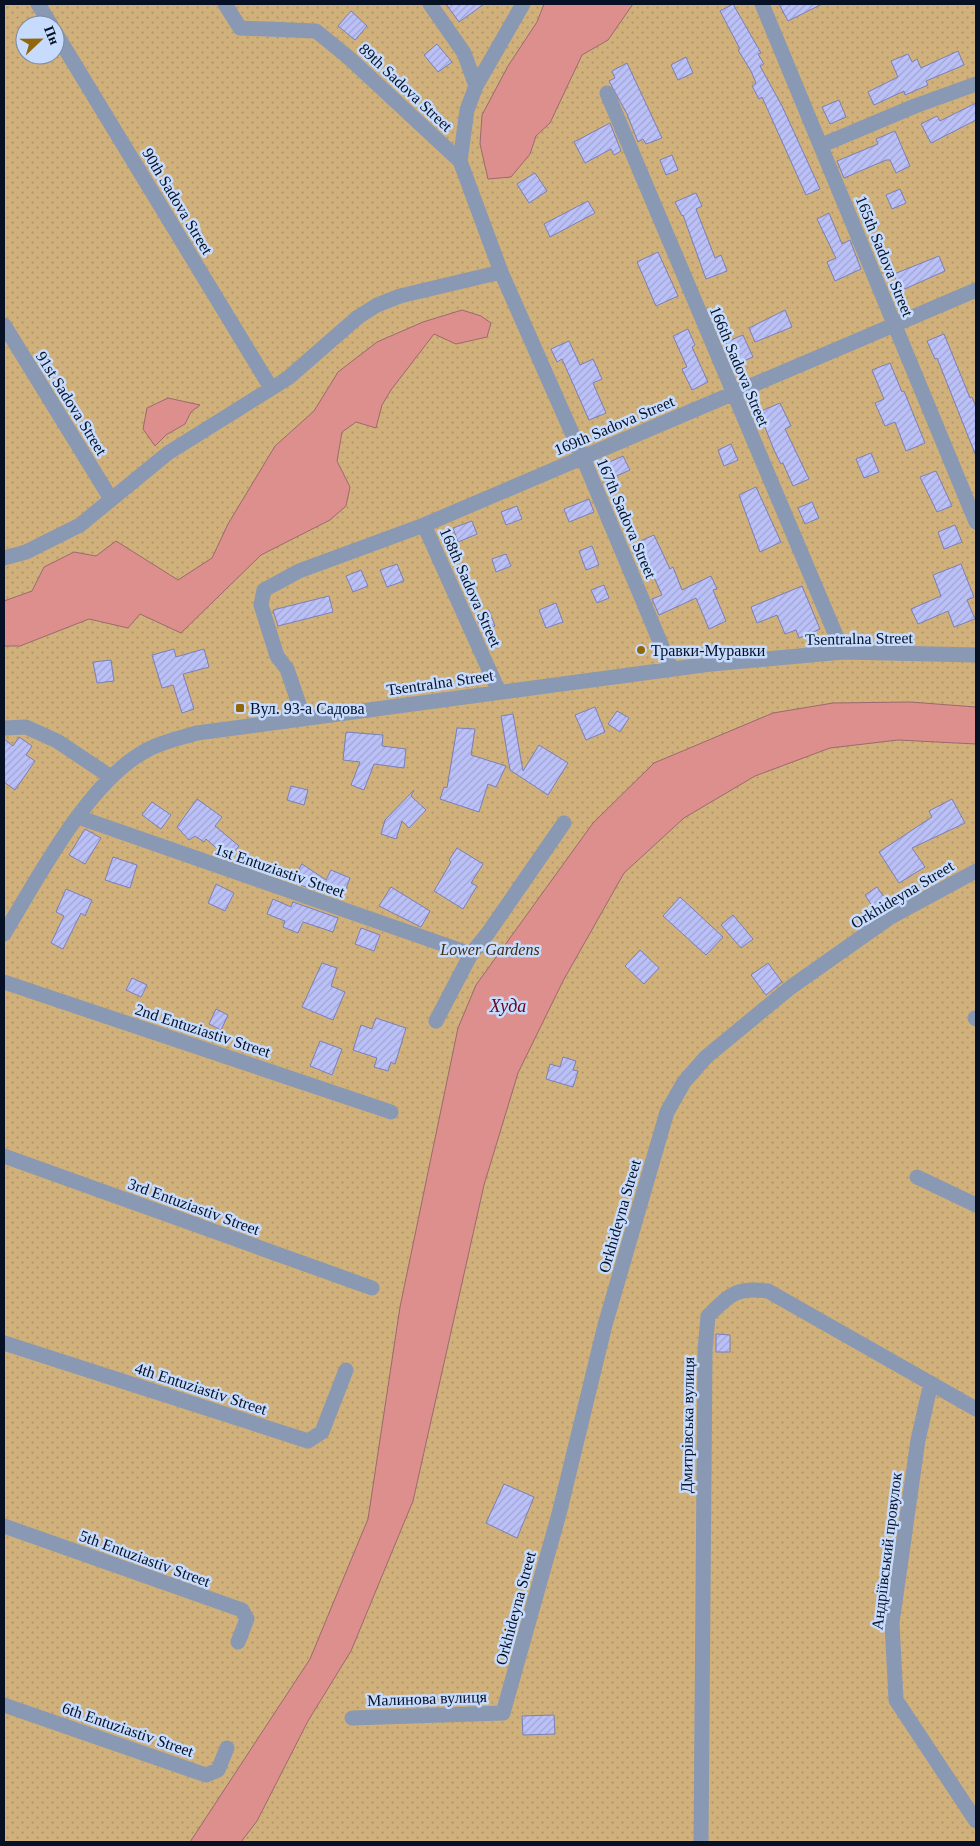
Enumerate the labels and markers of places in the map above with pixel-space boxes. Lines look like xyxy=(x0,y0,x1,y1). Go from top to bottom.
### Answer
place label: Травки-Муравки xyxy=(651,642,766,660)
marker: Травки-Муравки xyxy=(635,644,647,656)
place label: Вул. 93-а Садова xyxy=(250,700,365,718)
marker: Вул. 93-а Садова xyxy=(234,702,246,714)

